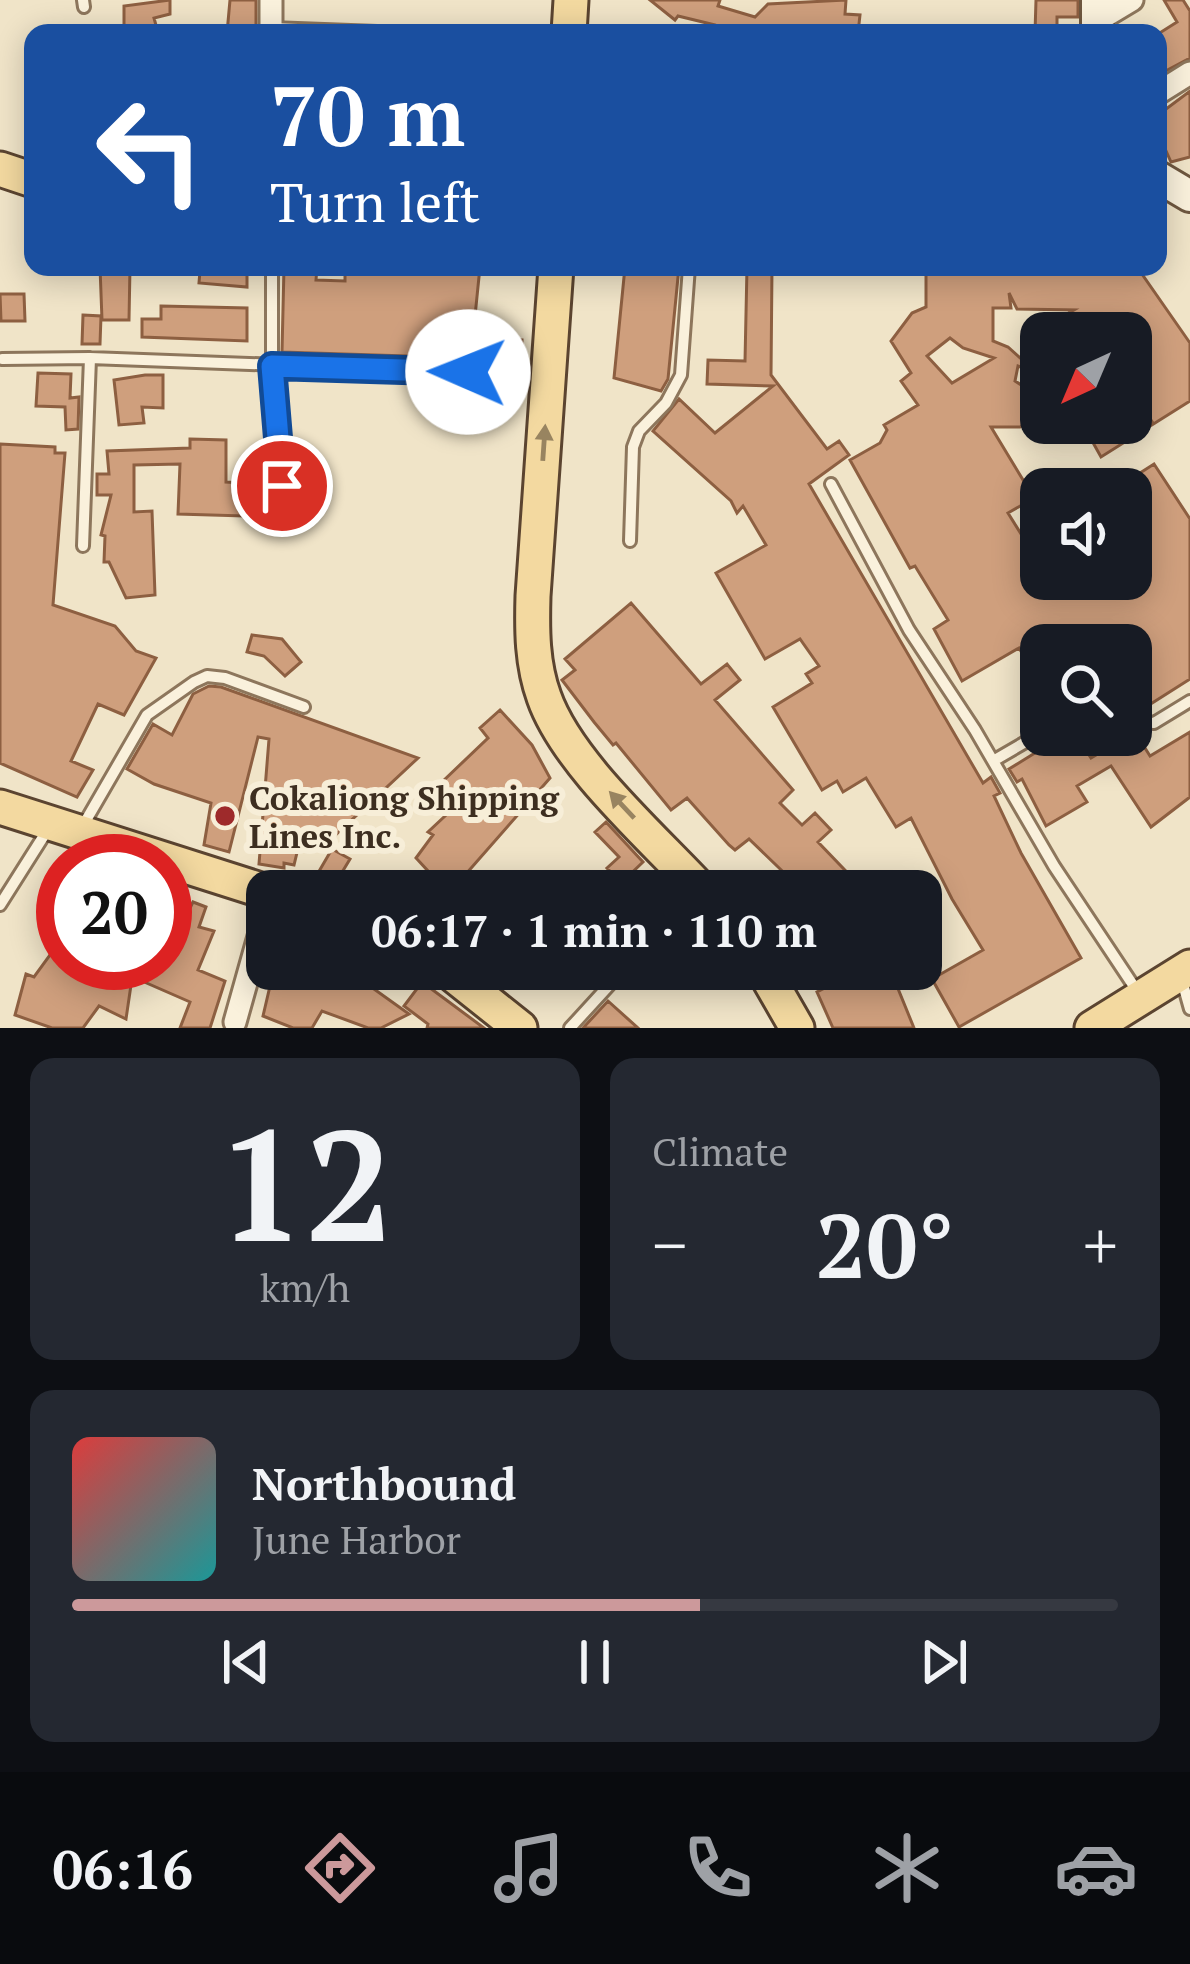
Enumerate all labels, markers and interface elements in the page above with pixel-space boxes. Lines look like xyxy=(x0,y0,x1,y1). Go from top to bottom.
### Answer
text: 70 m xyxy=(270,59,465,170)
icon: left xyxy=(72,72,228,228)
text: Turn left xyxy=(270,166,480,237)
position arrow xyxy=(405,309,531,435)
north arrow xyxy=(1020,312,1152,444)
map controls xyxy=(1020,312,1152,756)
one-way arrow xyxy=(534,424,553,461)
pin xyxy=(231,435,333,537)
icon: arrive xyxy=(249,453,315,519)
button: sound xyxy=(1020,468,1152,600)
button: search xyxy=(1020,624,1152,756)
place label: Cokaliong Shipping Lines Inc. xyxy=(249,776,560,857)
one-way arrow xyxy=(609,790,637,819)
marker: Cokaliong Shipping Lines Inc. xyxy=(212,803,238,829)
speed limit sign: 20 xyxy=(36,834,192,990)
text: 06:17 · 1 min · 110 m xyxy=(371,900,817,960)
text: 12 xyxy=(217,1079,393,1286)
text: Climate xyxy=(652,1125,788,1177)
text: 20° xyxy=(816,1184,954,1304)
text: − xyxy=(652,1200,687,1288)
text: + xyxy=(1083,1200,1118,1288)
text: km/h xyxy=(260,1261,350,1313)
text: Northbound xyxy=(252,1453,516,1513)
text: June Harbor xyxy=(252,1513,461,1565)
icon: previous xyxy=(213,1629,279,1695)
icon: pause xyxy=(562,1629,628,1695)
icon: next xyxy=(911,1629,977,1695)
icon: directions xyxy=(298,1826,382,1910)
icon: music xyxy=(487,1826,571,1910)
icon: phone xyxy=(676,1826,760,1910)
icon: climate xyxy=(865,1826,949,1910)
icon: car xyxy=(1054,1826,1138,1910)
text: 06:16 xyxy=(52,1833,193,1904)

